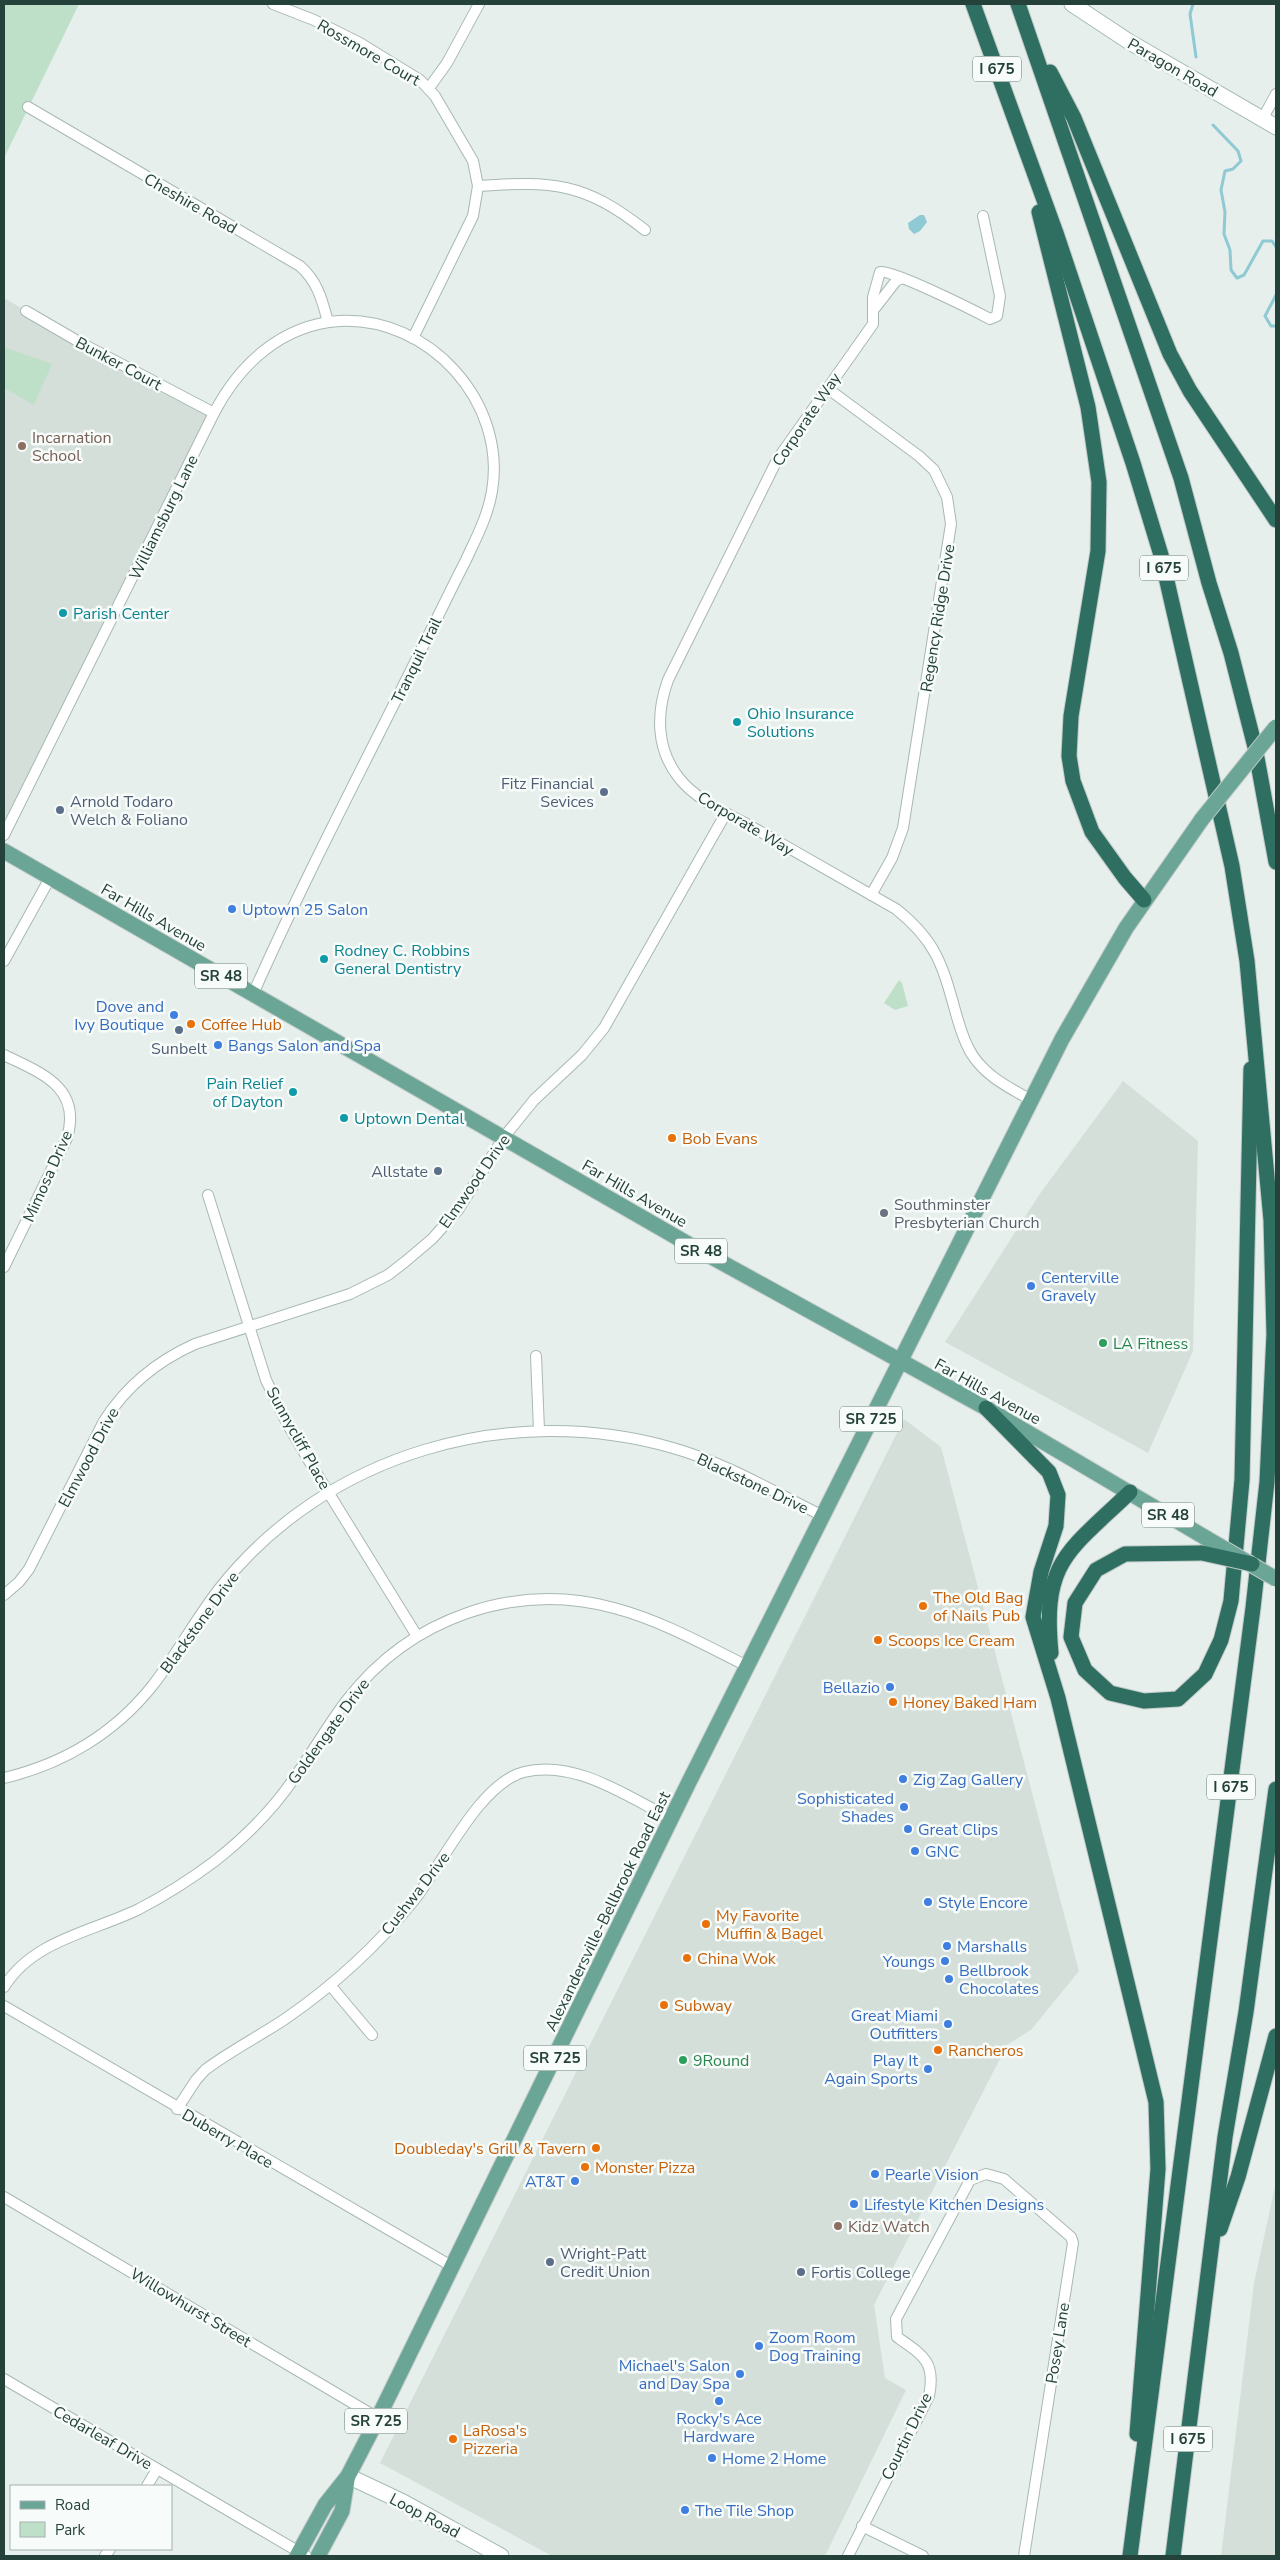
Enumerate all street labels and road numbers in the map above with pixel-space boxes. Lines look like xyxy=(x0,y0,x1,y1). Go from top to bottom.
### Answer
street label: Rossmore Court xyxy=(313,14,424,91)
street label: Paragon Road xyxy=(1123,33,1222,103)
road number: I 675 xyxy=(973,56,1021,82)
street label: Cheshire Road xyxy=(140,168,241,239)
street label: Bunker Court xyxy=(71,332,166,396)
street label: Corporate Way xyxy=(767,368,847,471)
street label: Williamsburg Lane xyxy=(124,451,204,584)
street label: Regency Ridge Drive xyxy=(915,543,961,694)
road number: I 675 xyxy=(1140,556,1188,580)
street label: Tranquil Trail xyxy=(387,613,447,707)
street label: Corporate Way xyxy=(693,786,798,862)
street label: Far Hills Avenue xyxy=(97,879,210,957)
road number: SR 48 xyxy=(195,964,247,988)
street label: Mimosa Drive xyxy=(18,1127,78,1226)
street label: Elmwood Drive xyxy=(434,1130,515,1233)
street label: Far Hills Avenue xyxy=(578,1155,691,1233)
road number: SR 48 xyxy=(675,1238,727,1264)
street label: Far Hills Avenue xyxy=(930,1354,1045,1430)
street label: Sunnycliff Place xyxy=(261,1383,336,1494)
street label: Elmwood Drive xyxy=(53,1404,124,1511)
road number: SR 725 xyxy=(840,1406,902,1432)
street label: Blackstone Drive xyxy=(693,1448,812,1519)
road number: SR 48 xyxy=(1142,1502,1194,1528)
street label: Blackstone Drive xyxy=(155,1567,244,1678)
street label: Goldengate Drive xyxy=(283,1674,375,1789)
road number: I 675 xyxy=(1207,1774,1255,1800)
street label: Alexandersville-Bellbrook Road East xyxy=(540,1787,676,2035)
street label: Cushwa Drive xyxy=(376,1847,455,1940)
road number: SR 725 xyxy=(524,2046,586,2070)
street label: Duberry Place xyxy=(178,2104,277,2174)
street label: Willowhurst Street xyxy=(126,2263,255,2353)
street label: Posey Lane xyxy=(1041,2301,1075,2385)
street label: Courtin Drive xyxy=(876,2389,938,2484)
street label: Cedarleaf Drive xyxy=(49,2401,156,2475)
road number: SR 725 xyxy=(345,2408,407,2434)
road number: I 675 xyxy=(1164,2426,1212,2452)
street label: Loop Road xyxy=(385,2488,464,2544)

